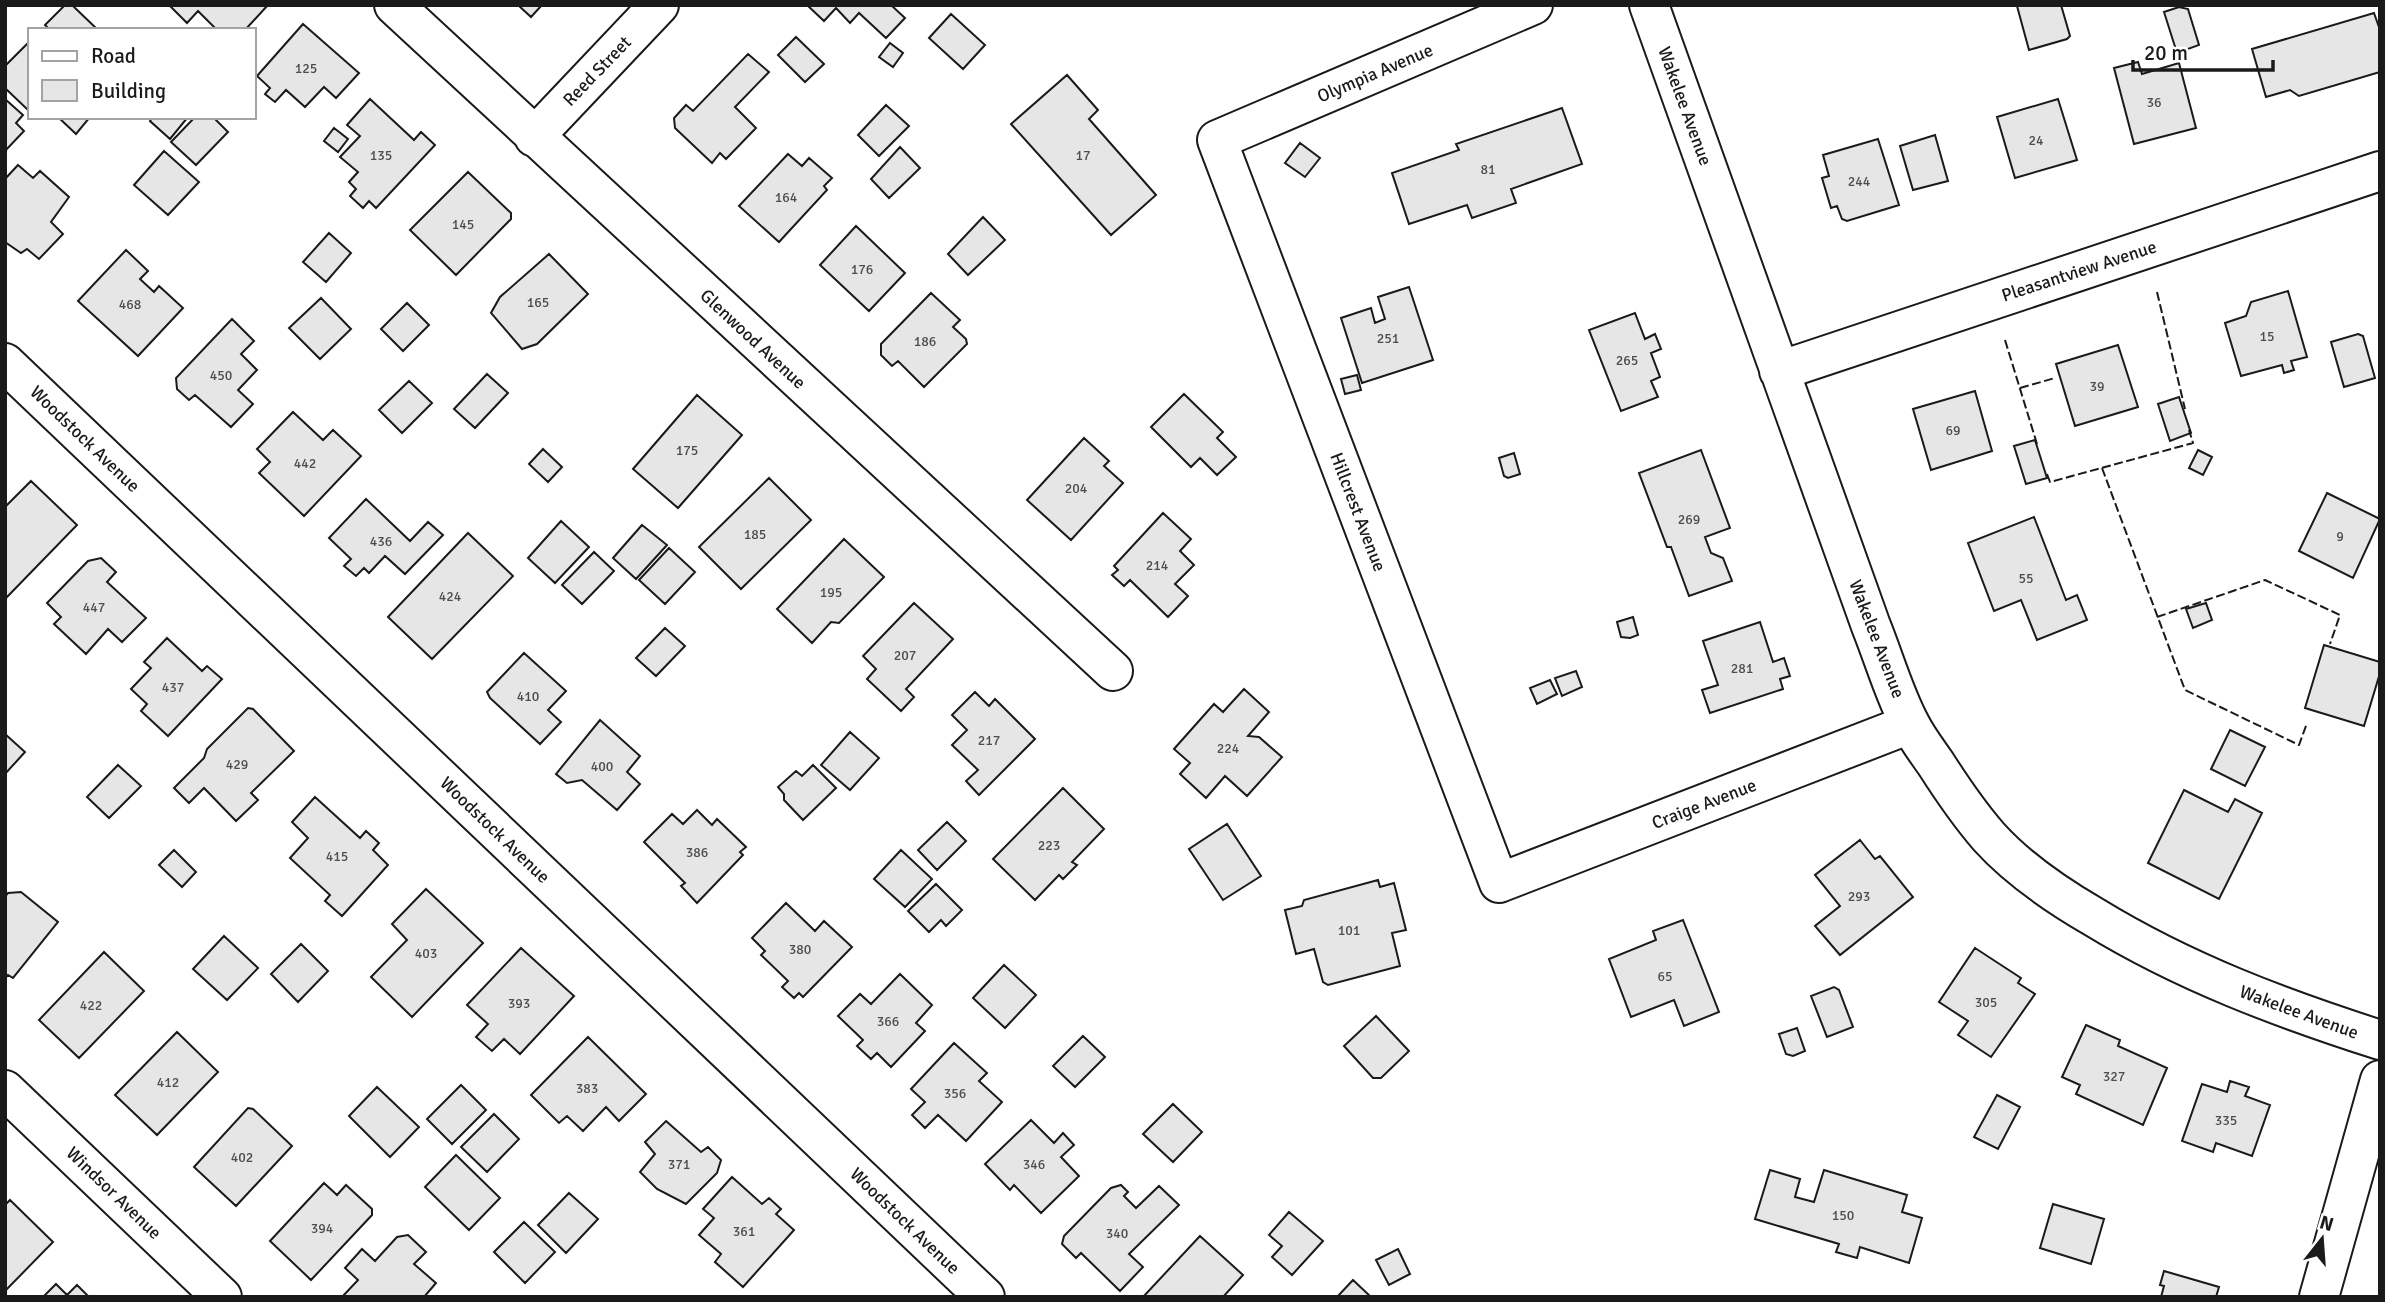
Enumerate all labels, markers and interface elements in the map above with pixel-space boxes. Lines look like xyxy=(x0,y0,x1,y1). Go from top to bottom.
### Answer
legend xyxy=(28,28,256,119)
scale bar xyxy=(2133,28,2273,72)
street label: Reed Street xyxy=(558,31,636,111)
street label: Olympia Avenue xyxy=(1314,39,1436,107)
text: 20 m xyxy=(2144,40,2188,66)
text: Road xyxy=(91,43,136,69)
street label: Wakelee Avenue xyxy=(1653,44,1717,168)
house number: 125 xyxy=(295,60,317,77)
text: Building xyxy=(91,78,166,104)
house number: 36 xyxy=(2146,94,2162,111)
house number: 24 xyxy=(2028,132,2044,149)
house number: 135 xyxy=(370,147,392,164)
house number: 17 xyxy=(1075,147,1091,164)
house number: 81 xyxy=(1480,161,1496,178)
house number: 244 xyxy=(1848,173,1871,190)
house number: 164 xyxy=(775,189,798,206)
house number: 145 xyxy=(452,216,474,233)
street label: Pleasantview Avenue xyxy=(1999,236,2159,306)
house number: 176 xyxy=(851,261,873,278)
street label: Glenwood Avenue xyxy=(696,284,810,394)
house number: 165 xyxy=(527,294,549,311)
house number: 468 xyxy=(119,296,141,313)
house number: 15 xyxy=(2259,328,2275,345)
house number: 251 xyxy=(1377,330,1399,347)
house number: 186 xyxy=(914,333,936,350)
house number: 265 xyxy=(1616,352,1638,369)
house number: 450 xyxy=(210,367,232,384)
house number: 39 xyxy=(2089,378,2105,395)
street label: Woodstock Avenue xyxy=(26,381,144,497)
house number: 69 xyxy=(1945,422,1961,439)
house number: 175 xyxy=(676,442,698,459)
street label: Hillcrest Avenue xyxy=(1325,450,1391,574)
house number: 442 xyxy=(294,455,316,472)
house number: 204 xyxy=(1065,480,1088,497)
house number: 269 xyxy=(1678,511,1700,528)
house number: 185 xyxy=(744,526,766,543)
house number: 9 xyxy=(2336,528,2344,545)
house number: 436 xyxy=(370,533,392,550)
house number: 214 xyxy=(1146,557,1169,574)
house number: 55 xyxy=(2018,570,2034,587)
street label: Wakelee Avenue xyxy=(1844,577,1910,701)
house number: 195 xyxy=(820,584,842,601)
house number: 424 xyxy=(439,588,462,605)
house number: 447 xyxy=(83,599,105,616)
house number: 207 xyxy=(894,647,916,664)
house number: 281 xyxy=(1731,660,1753,677)
house number: 437 xyxy=(162,679,184,696)
house number: 410 xyxy=(517,688,539,705)
house number: 217 xyxy=(978,732,1000,749)
house number: 224 xyxy=(1217,740,1240,757)
house number: 429 xyxy=(226,756,248,773)
house number: 400 xyxy=(591,758,613,775)
street label: Woodstock Avenue xyxy=(436,772,554,888)
street label: Craige Avenue xyxy=(1649,774,1759,834)
house number: 223 xyxy=(1038,837,1060,854)
house number: 386 xyxy=(686,844,708,861)
house number: 415 xyxy=(326,848,348,865)
house number: 293 xyxy=(1848,888,1870,905)
house number: 101 xyxy=(1338,922,1360,939)
house number: 380 xyxy=(789,941,811,958)
house number: 403 xyxy=(415,945,437,962)
house number: 65 xyxy=(1657,968,1673,985)
street label: Wakelee Avenue xyxy=(2237,980,2361,1044)
house number: 305 xyxy=(1975,994,1997,1011)
house number: 393 xyxy=(508,995,530,1012)
house number: 422 xyxy=(80,997,102,1014)
house number: 366 xyxy=(877,1013,899,1030)
house number: 327 xyxy=(2103,1068,2125,1085)
house number: 412 xyxy=(157,1074,179,1091)
house number: 383 xyxy=(576,1080,598,1097)
house number: 356 xyxy=(944,1085,966,1102)
house number: 335 xyxy=(2215,1112,2237,1129)
street label: Windsor Avenue xyxy=(62,1142,166,1244)
house number: 402 xyxy=(231,1149,253,1166)
house number: 371 xyxy=(668,1156,690,1173)
house number: 346 xyxy=(1023,1156,1045,1173)
street label: Woodstock Avenue xyxy=(846,1163,964,1279)
north arrow xyxy=(2287,1204,2357,1274)
house number: 150 xyxy=(1832,1207,1854,1224)
text: N xyxy=(2317,1210,2337,1237)
house number: 394 xyxy=(311,1220,334,1237)
house number: 361 xyxy=(733,1223,755,1240)
house number: 340 xyxy=(1106,1225,1128,1242)

